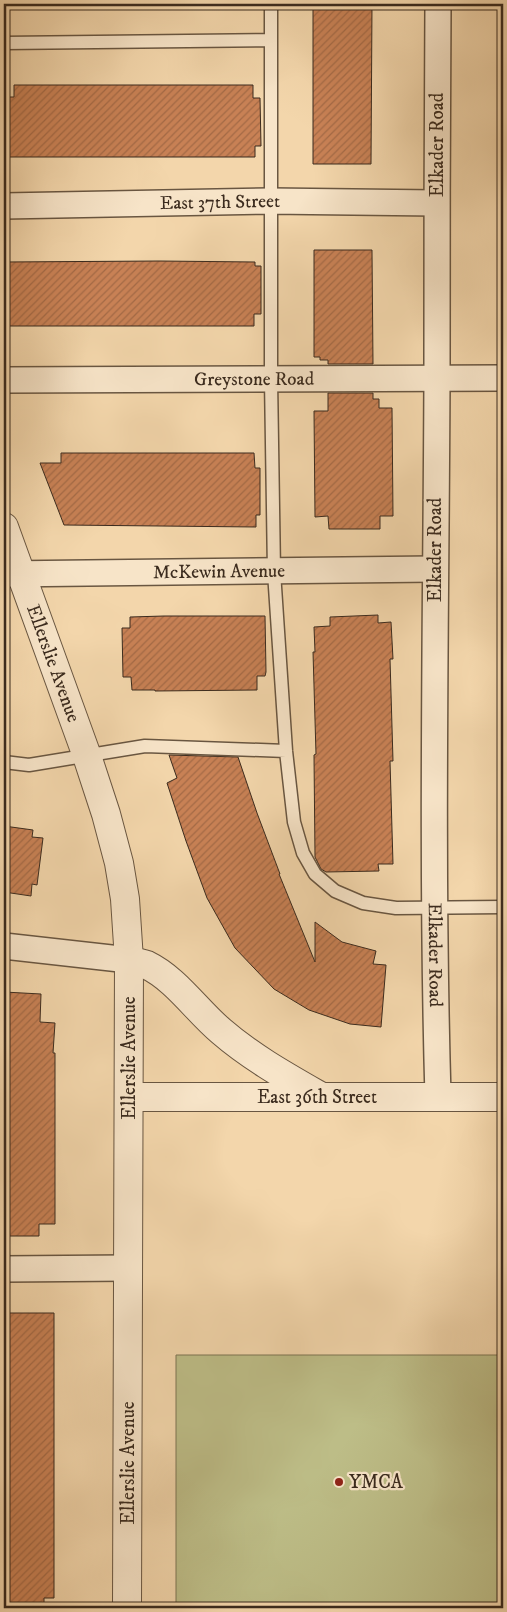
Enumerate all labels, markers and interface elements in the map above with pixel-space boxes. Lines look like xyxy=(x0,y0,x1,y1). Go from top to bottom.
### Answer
street label: Elkader Road xyxy=(426,92,449,197)
street label: East 37th Street xyxy=(160,189,280,215)
street label: Greystone Road xyxy=(194,367,315,391)
street label: Elkader Road xyxy=(424,497,447,602)
street label: McKewin Avenue xyxy=(153,559,285,584)
street label: Ellerslie Avenue xyxy=(22,601,85,725)
street label: Elkader Road xyxy=(423,903,447,1008)
street label: Ellerslie Avenue xyxy=(118,996,141,1120)
street label: East 36th Street xyxy=(257,1086,377,1109)
street label: Ellerslie Avenue xyxy=(117,1401,140,1525)
place label: YMCA xyxy=(349,1471,404,1494)
marker: YMCA xyxy=(333,1476,345,1488)

